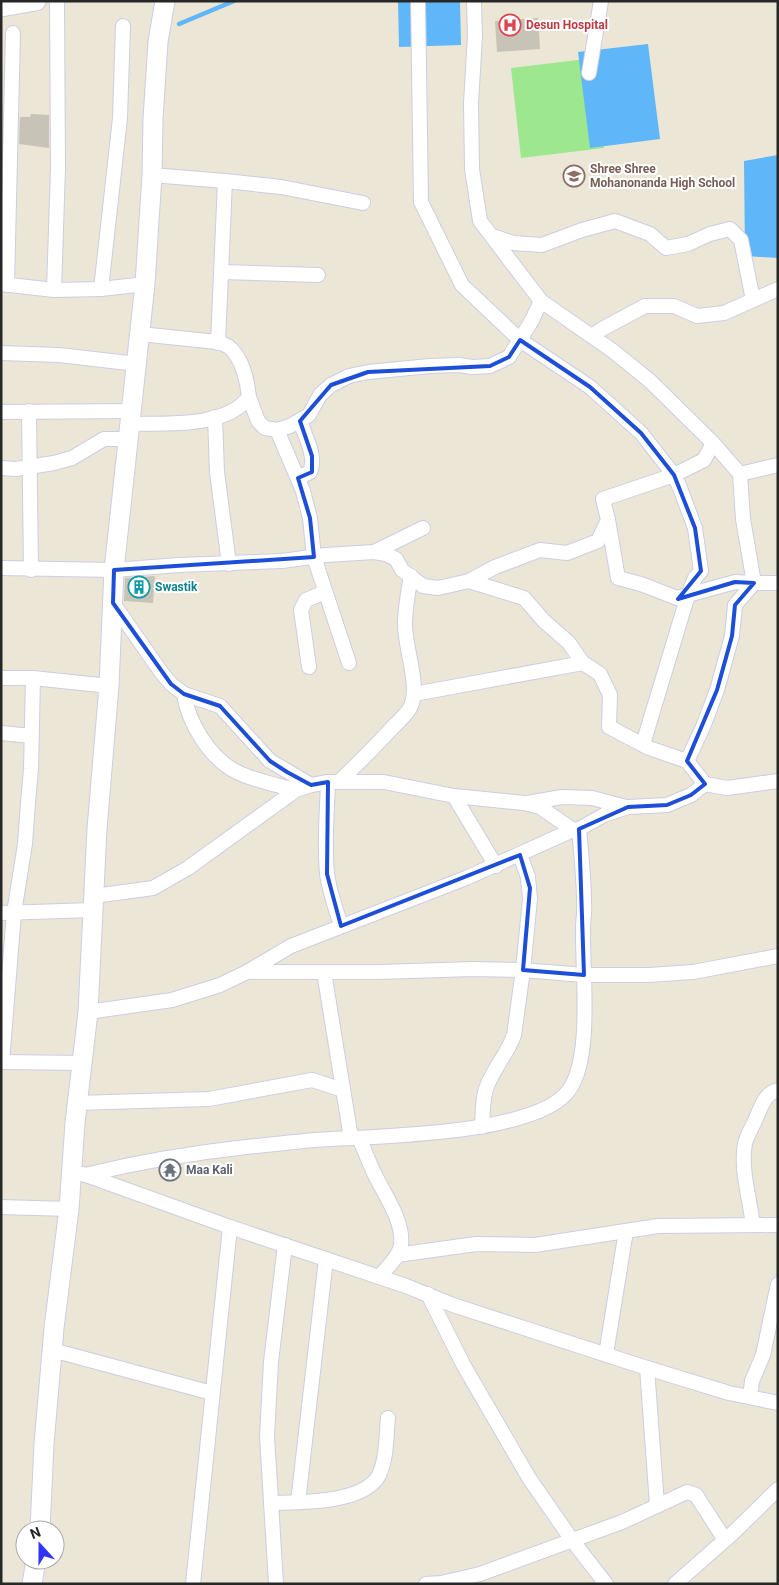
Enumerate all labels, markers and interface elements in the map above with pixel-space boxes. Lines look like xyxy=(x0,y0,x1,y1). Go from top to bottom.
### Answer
hospital icon: Desun Hospital xyxy=(498,13,522,37)
place label: Desun Hospital xyxy=(526,18,608,32)
place label: Shree Shree Mohanonanda High School xyxy=(590,162,735,190)
school or university icon: Shree Shree Mohanonanda High School xyxy=(562,164,586,188)
building icon: Swastik xyxy=(127,575,151,599)
place label: Swastik xyxy=(155,580,198,594)
temple icon: Maa Kali xyxy=(158,1158,182,1182)
place label: Maa Kali xyxy=(186,1163,233,1177)
north arrow xyxy=(15,1520,65,1570)
text: N xyxy=(28,1524,43,1542)

